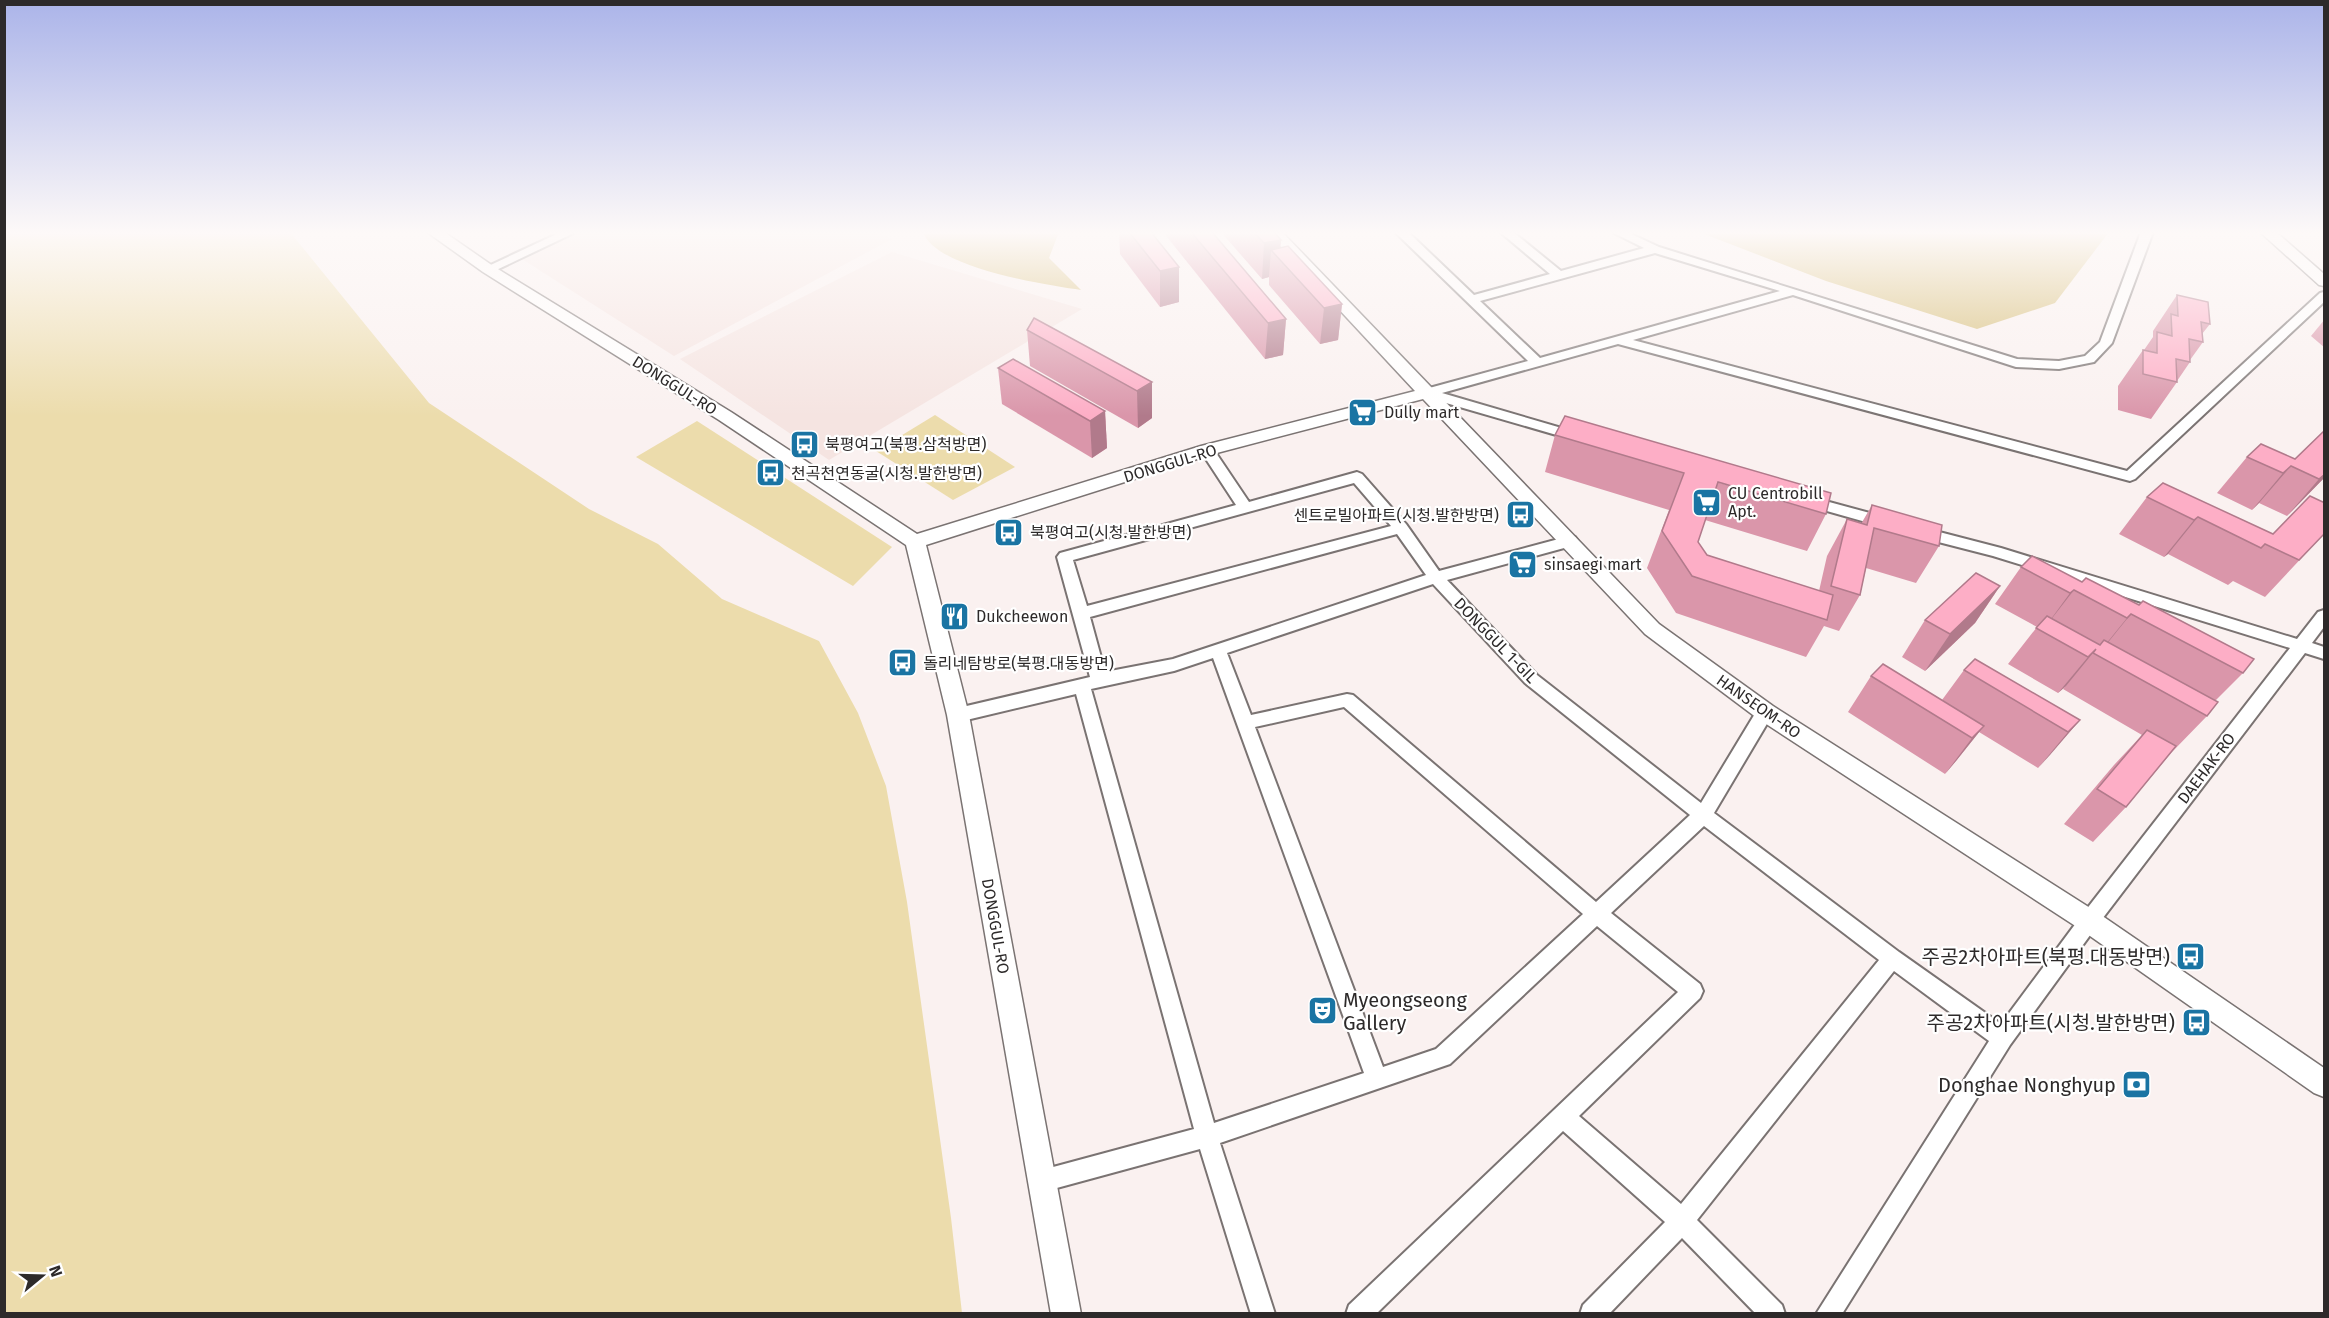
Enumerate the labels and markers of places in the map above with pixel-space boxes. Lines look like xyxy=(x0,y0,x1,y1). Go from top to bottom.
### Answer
supermarket icon: Dully mart xyxy=(1347,396,1379,428)
place label: Dully mart xyxy=(1384,403,1460,422)
bus stop icon: 북평여고(북평.삼척방면) xyxy=(788,428,820,460)
place label: 북평여고(북평.삼척방면) xyxy=(825,435,986,454)
bus stop icon: 천곡천연동굴(시청.발한방면) xyxy=(754,457,786,489)
place label: 천곡천연동굴(시청.발한방면) xyxy=(791,464,982,483)
place label: CU Centrobill Apt. xyxy=(1728,484,1823,521)
supermarket icon: CU Centrobill Apt. xyxy=(1691,486,1723,518)
bus stop icon: 센트로빌아파트(시청.발한방면) xyxy=(1504,499,1536,531)
place label: 센트로빌아파트(시청.발한방면) xyxy=(1293,506,1499,525)
bus stop icon: 북평여고(시청.발한방면) xyxy=(993,516,1025,548)
place label: 북평여고(시청.발한방면) xyxy=(1030,523,1191,542)
supermarket icon: sinsaegi mart xyxy=(1507,548,1539,580)
place label: sinsaegi mart xyxy=(1544,555,1642,574)
restaurant icon: Dukcheewon xyxy=(939,600,971,632)
place label: Dukcheewon xyxy=(976,607,1068,626)
bus stop icon: 돌리네탐방로(북평.대동방면) xyxy=(886,647,918,679)
place label: 돌리네탐방로(북평.대동방면) xyxy=(923,654,1114,673)
bus stop icon: 주공2차아파트(북평.대동방면) xyxy=(2175,941,2207,973)
place label: 주공2차아파트(북평.대동방면) xyxy=(1922,945,2170,969)
place label: Myeongseong Gallery xyxy=(1343,988,1468,1035)
theatre icon: Myeongseong Gallery xyxy=(1306,995,1338,1027)
bus stop icon: 주공2차아파트(시청.발한방면) xyxy=(2180,1007,2212,1039)
place label: 주공2차아파트(시청.발한방면) xyxy=(1927,1011,2175,1035)
bank icon: Donghae Nonghyup xyxy=(2121,1069,2153,1101)
place label: Donghae Nonghyup xyxy=(1938,1073,2116,1097)

